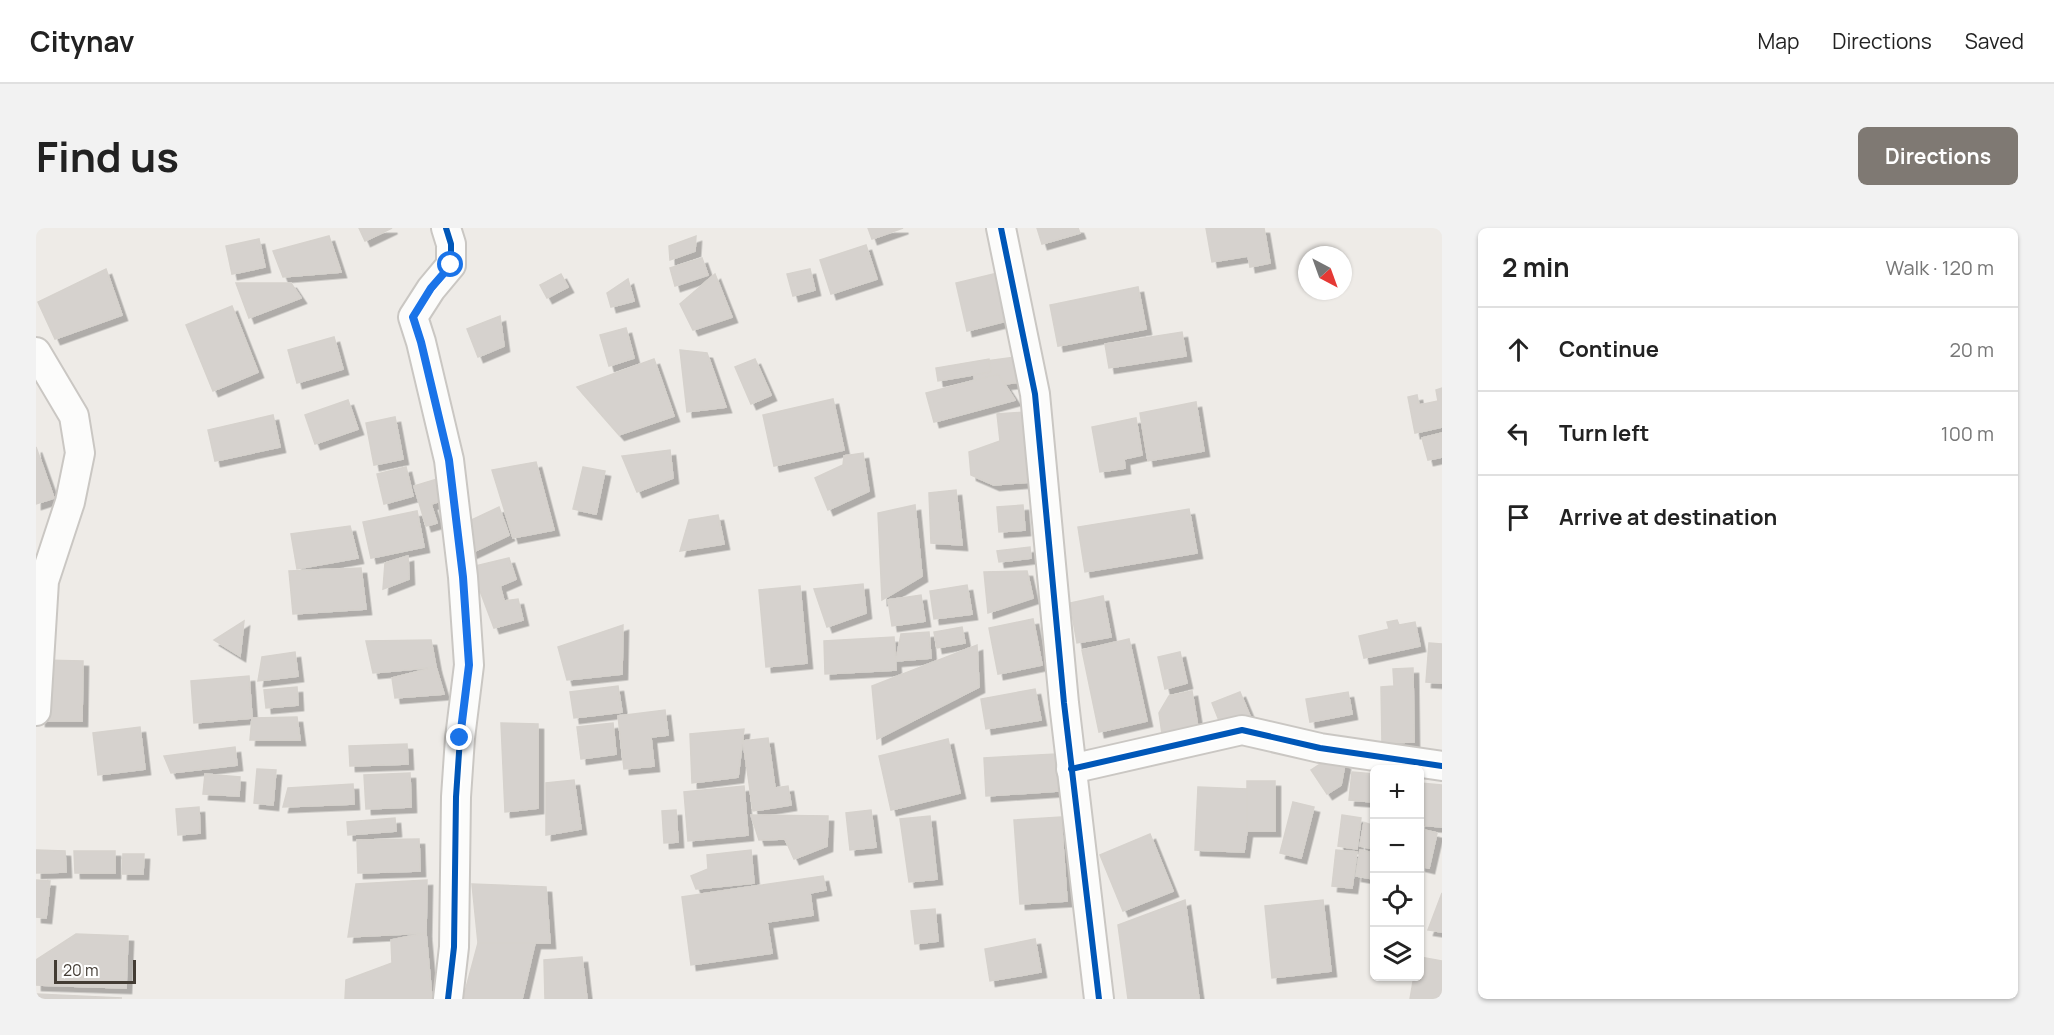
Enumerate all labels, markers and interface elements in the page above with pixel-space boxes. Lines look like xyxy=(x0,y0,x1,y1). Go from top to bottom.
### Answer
text: Citynav xyxy=(30,22,134,60)
text: Map xyxy=(1758,27,1799,55)
text: Directions xyxy=(1832,27,1932,55)
text: Saved xyxy=(1965,27,2024,55)
text: Find us xyxy=(36,127,179,185)
button: Directions xyxy=(1858,127,2018,185)
north arrow xyxy=(1298,246,1352,300)
text: 2 min xyxy=(1502,249,1570,285)
route start xyxy=(437,251,463,277)
text: Walk · 120 m xyxy=(1886,254,1994,281)
icon: ahead xyxy=(1502,333,1535,366)
text: Continue xyxy=(1559,334,1659,364)
text: 20 m xyxy=(1949,336,1994,363)
icon: left xyxy=(1502,417,1535,450)
text: Turn left xyxy=(1559,418,1649,448)
text: 100 m xyxy=(1941,420,1994,447)
icon: arrive xyxy=(1502,501,1535,534)
text: Arrive at destination xyxy=(1559,502,1777,532)
route end xyxy=(446,724,472,750)
map controls xyxy=(1370,765,1424,981)
button: + xyxy=(1370,765,1424,819)
button: − xyxy=(1370,819,1424,873)
button: locate xyxy=(1370,873,1424,927)
button: layers xyxy=(1370,927,1424,981)
scale bar xyxy=(54,957,136,984)
text: 20 m xyxy=(63,959,99,981)

